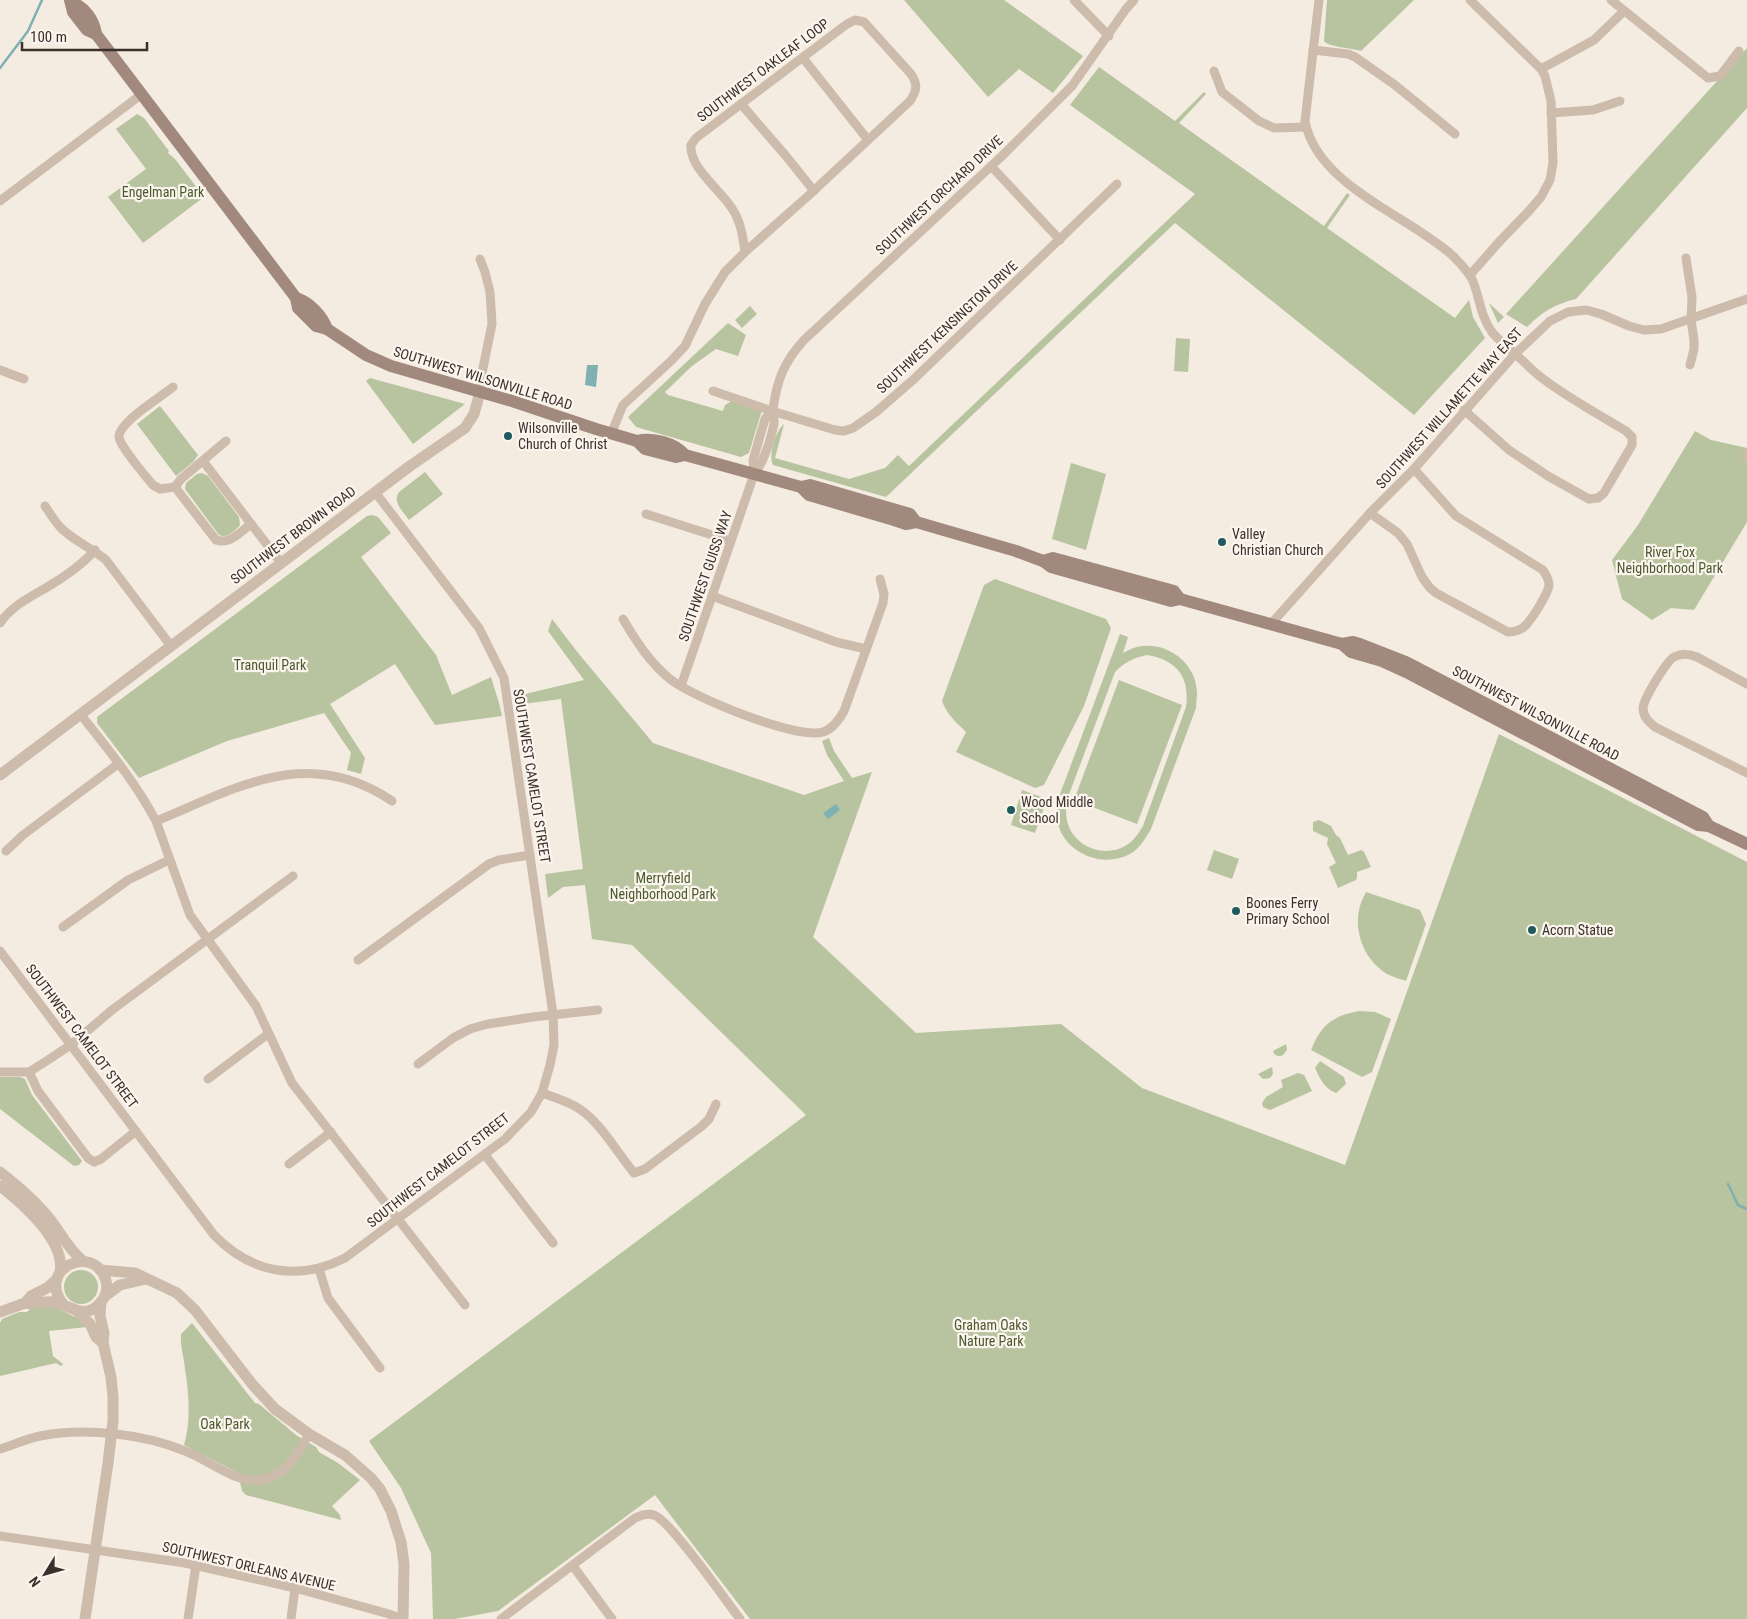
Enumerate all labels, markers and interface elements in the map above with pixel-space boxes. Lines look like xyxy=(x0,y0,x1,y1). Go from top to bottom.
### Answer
street label: SOUTHWEST OAKLEAF LOOP xyxy=(694,15,832,125)
scale bar xyxy=(22,20,148,52)
text: 100 m xyxy=(30,28,67,46)
street label: SOUTHWEST ORCHARD DRIVE xyxy=(872,132,1006,258)
park label: Engelman Park xyxy=(122,184,205,200)
street label: SOUTHWEST KENSINGTON DRIVE xyxy=(873,257,1021,397)
street label: SOUTHWEST WILLAMETTE WAY EAST xyxy=(1373,324,1525,492)
street label: SOUTHWEST WILSONVILLE ROAD xyxy=(392,343,574,413)
place label: Wilsonville Church of Christ xyxy=(518,420,607,452)
marker: Wilsonville Church of Christ xyxy=(502,430,514,442)
street label: SOUTHWEST BROWN ROAD xyxy=(227,483,359,587)
street label: SOUTHWEST GUISS WAY xyxy=(675,508,735,643)
place label: Valley Christian Church xyxy=(1232,526,1323,558)
marker: Valley Christian Church xyxy=(1216,536,1228,548)
park label: River Fox Neighborhood Park xyxy=(1617,544,1724,576)
park label: Tranquil Park xyxy=(234,657,307,673)
street label: SOUTHWEST WILSONVILLE ROAD xyxy=(1450,662,1622,764)
street label: SOUTHWEST CAMELOT STREET xyxy=(510,688,554,864)
place label: Wood Middle School xyxy=(1021,794,1094,826)
marker: Wood Middle School xyxy=(1005,804,1017,816)
park label: Merryfield Neighborhood Park xyxy=(610,870,717,902)
place label: Boones Ferry Primary School xyxy=(1246,895,1330,927)
marker: Boones Ferry Primary School xyxy=(1230,905,1242,917)
place label: Acorn Statue xyxy=(1542,922,1614,938)
marker: Acorn Statue xyxy=(1526,924,1538,936)
street label: SOUTHWEST CAMELOT STREET xyxy=(23,961,141,1111)
street label: SOUTHWEST CAMELOT STREET xyxy=(364,1109,512,1231)
park label: Graham Oaks Nature Park xyxy=(954,1317,1028,1349)
park label: Oak Park xyxy=(200,1416,250,1432)
street label: SOUTHWEST ORLEANS AVENUE xyxy=(161,1538,337,1594)
north arrow xyxy=(20,1549,70,1599)
text: N xyxy=(26,1574,44,1590)

